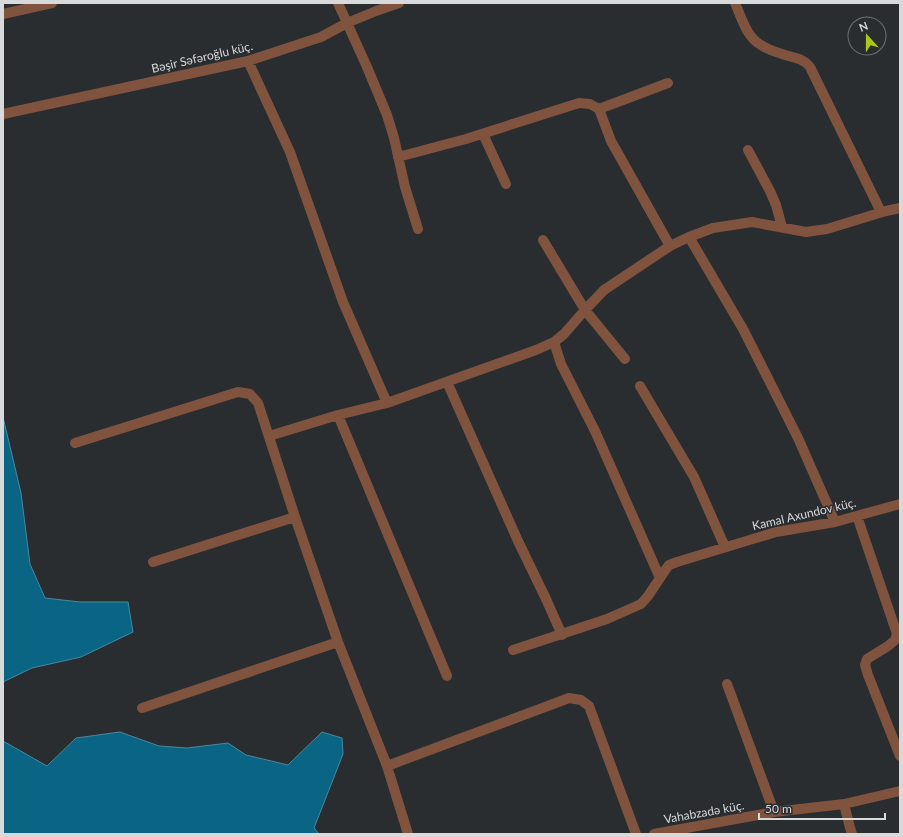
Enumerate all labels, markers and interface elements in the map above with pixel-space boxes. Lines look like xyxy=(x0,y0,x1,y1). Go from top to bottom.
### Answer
north arrow xyxy=(847,16,887,56)
text: N xyxy=(857,19,870,34)
street label: Bəşir Səfəroğlu küç. xyxy=(150,38,254,76)
street label: Kamal Axundov küç. xyxy=(750,495,858,533)
scale bar xyxy=(759,795,885,821)
street label: Vahabzadə küç. xyxy=(663,798,746,826)
text: 50 m xyxy=(765,801,792,816)

